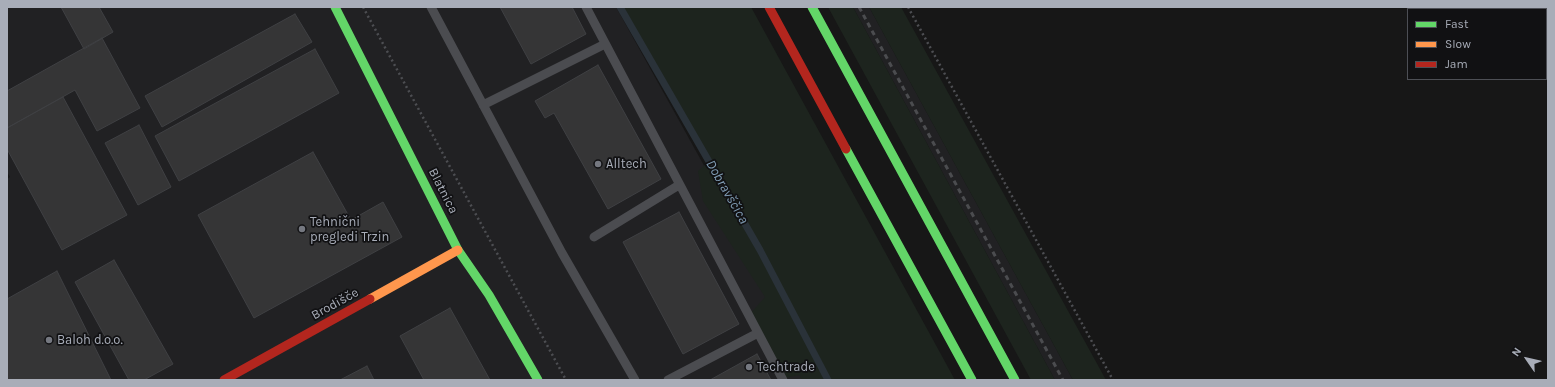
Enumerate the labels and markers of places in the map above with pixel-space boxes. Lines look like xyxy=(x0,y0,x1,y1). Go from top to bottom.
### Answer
place label: Alltech xyxy=(606,156,647,172)
marker: Alltech xyxy=(593,159,603,169)
place label: Tehnični pregledi Trzin xyxy=(310,214,389,245)
marker: Tehnični pregledi Trzin xyxy=(297,224,307,234)
place label: Baloh d.o.o. xyxy=(57,332,123,348)
marker: Baloh d.o.o. xyxy=(44,335,54,345)
place label: Techtrade xyxy=(757,359,815,375)
marker: Techtrade xyxy=(744,362,754,372)

